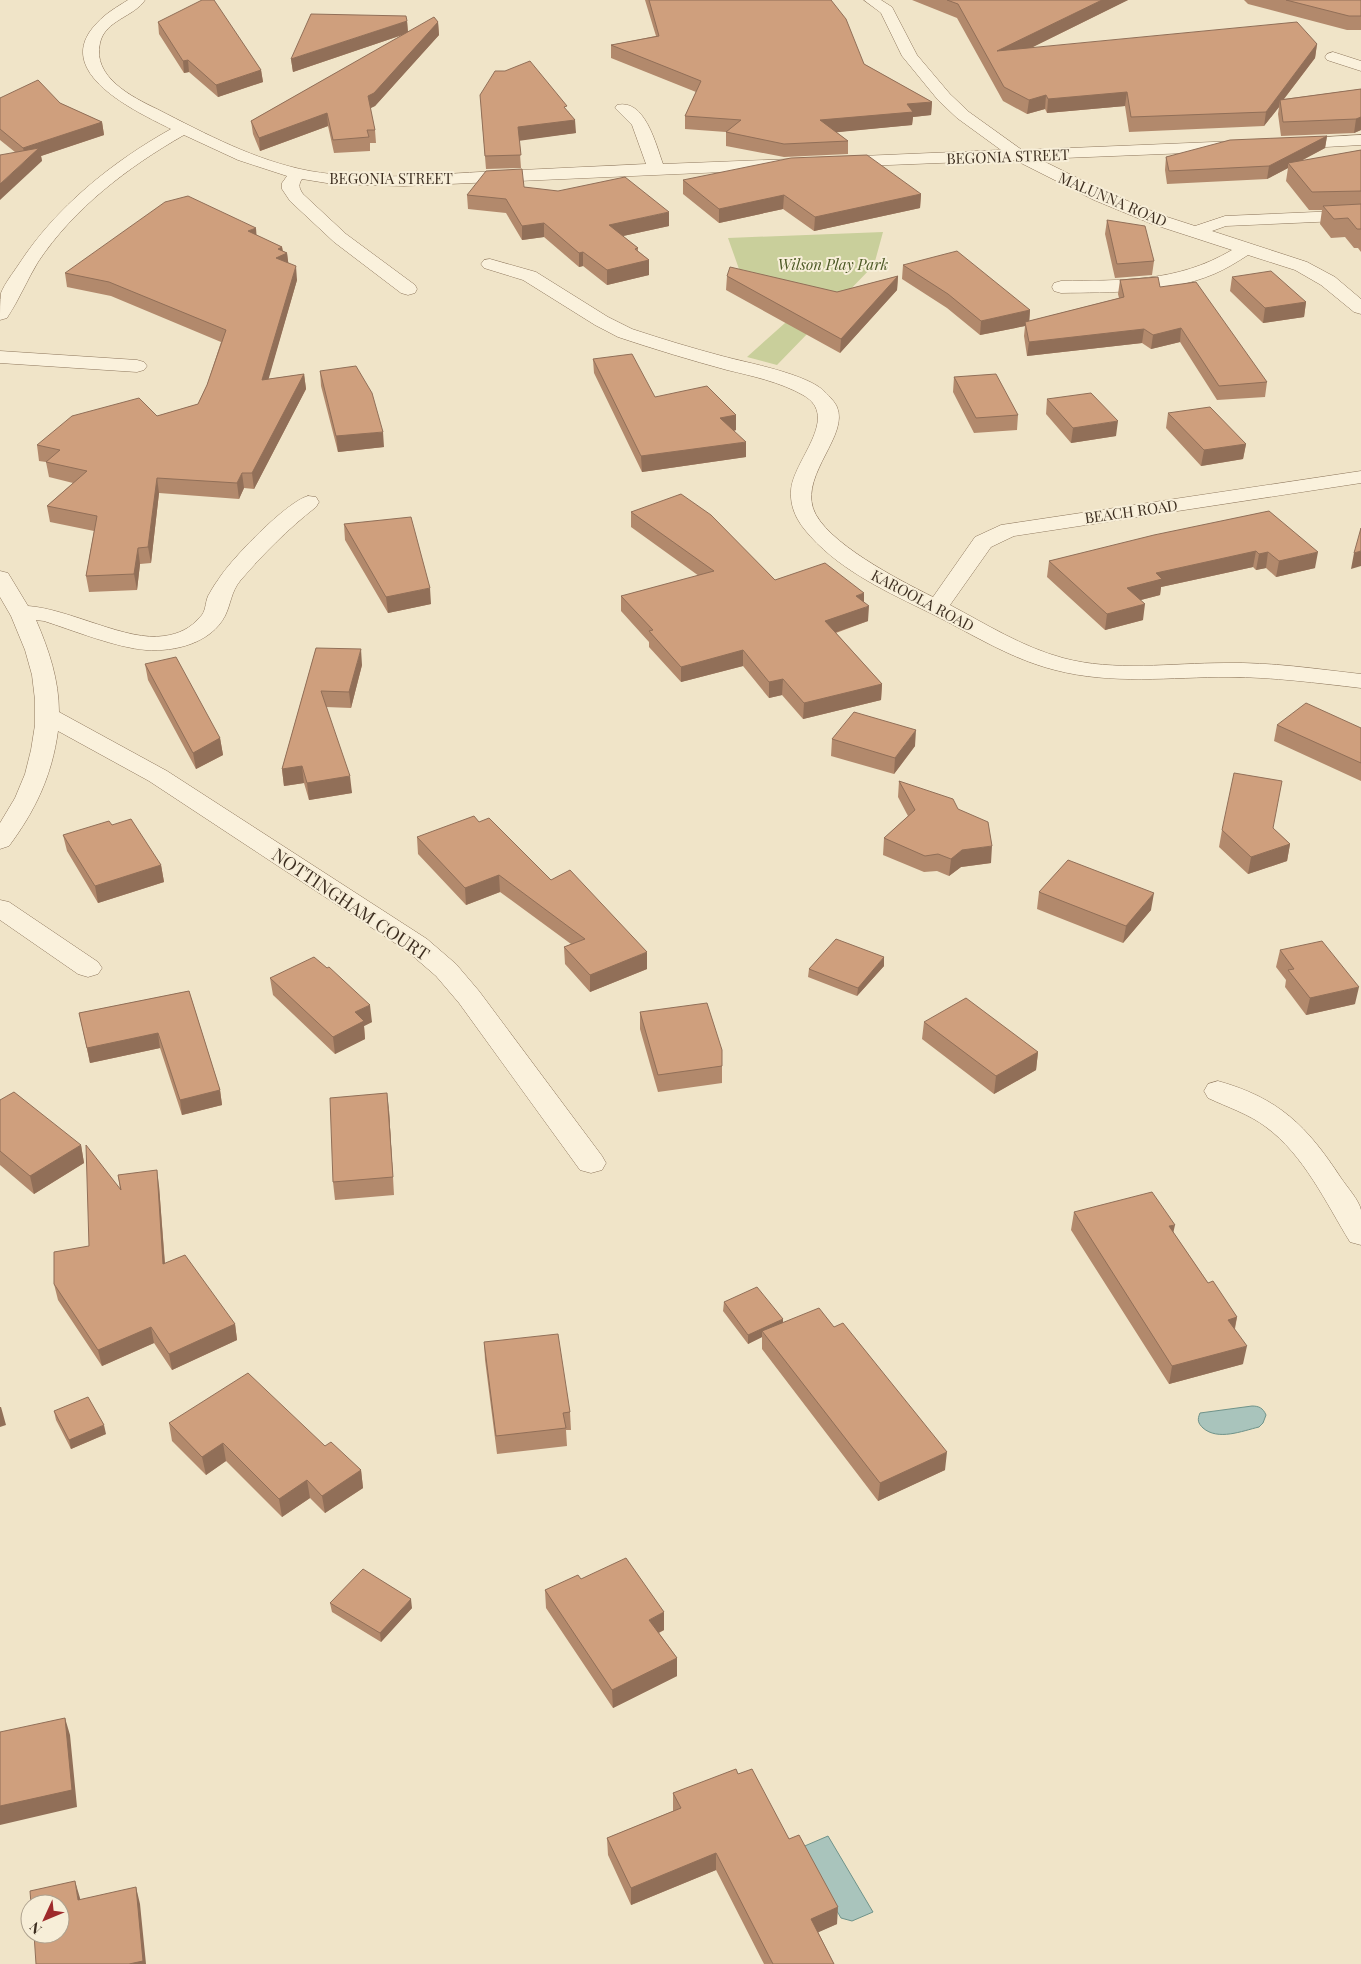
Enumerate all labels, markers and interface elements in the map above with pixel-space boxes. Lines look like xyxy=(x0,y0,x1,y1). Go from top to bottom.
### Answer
street label: BEGONIA STREET xyxy=(946,144,1070,168)
street label: MALUNNA ROAD xyxy=(1056,167,1170,231)
street label: BEGONIA STREET xyxy=(329,168,453,188)
park label: Wilson Play Park xyxy=(778,254,889,274)
street label: BEACH ROAD xyxy=(1083,495,1179,527)
street label: KAROOLA ROAD xyxy=(868,565,978,636)
street label: NOTTINGHAM COURT xyxy=(268,842,434,966)
north arrow xyxy=(20,1894,70,1944)
text: N xyxy=(25,1918,46,1939)

